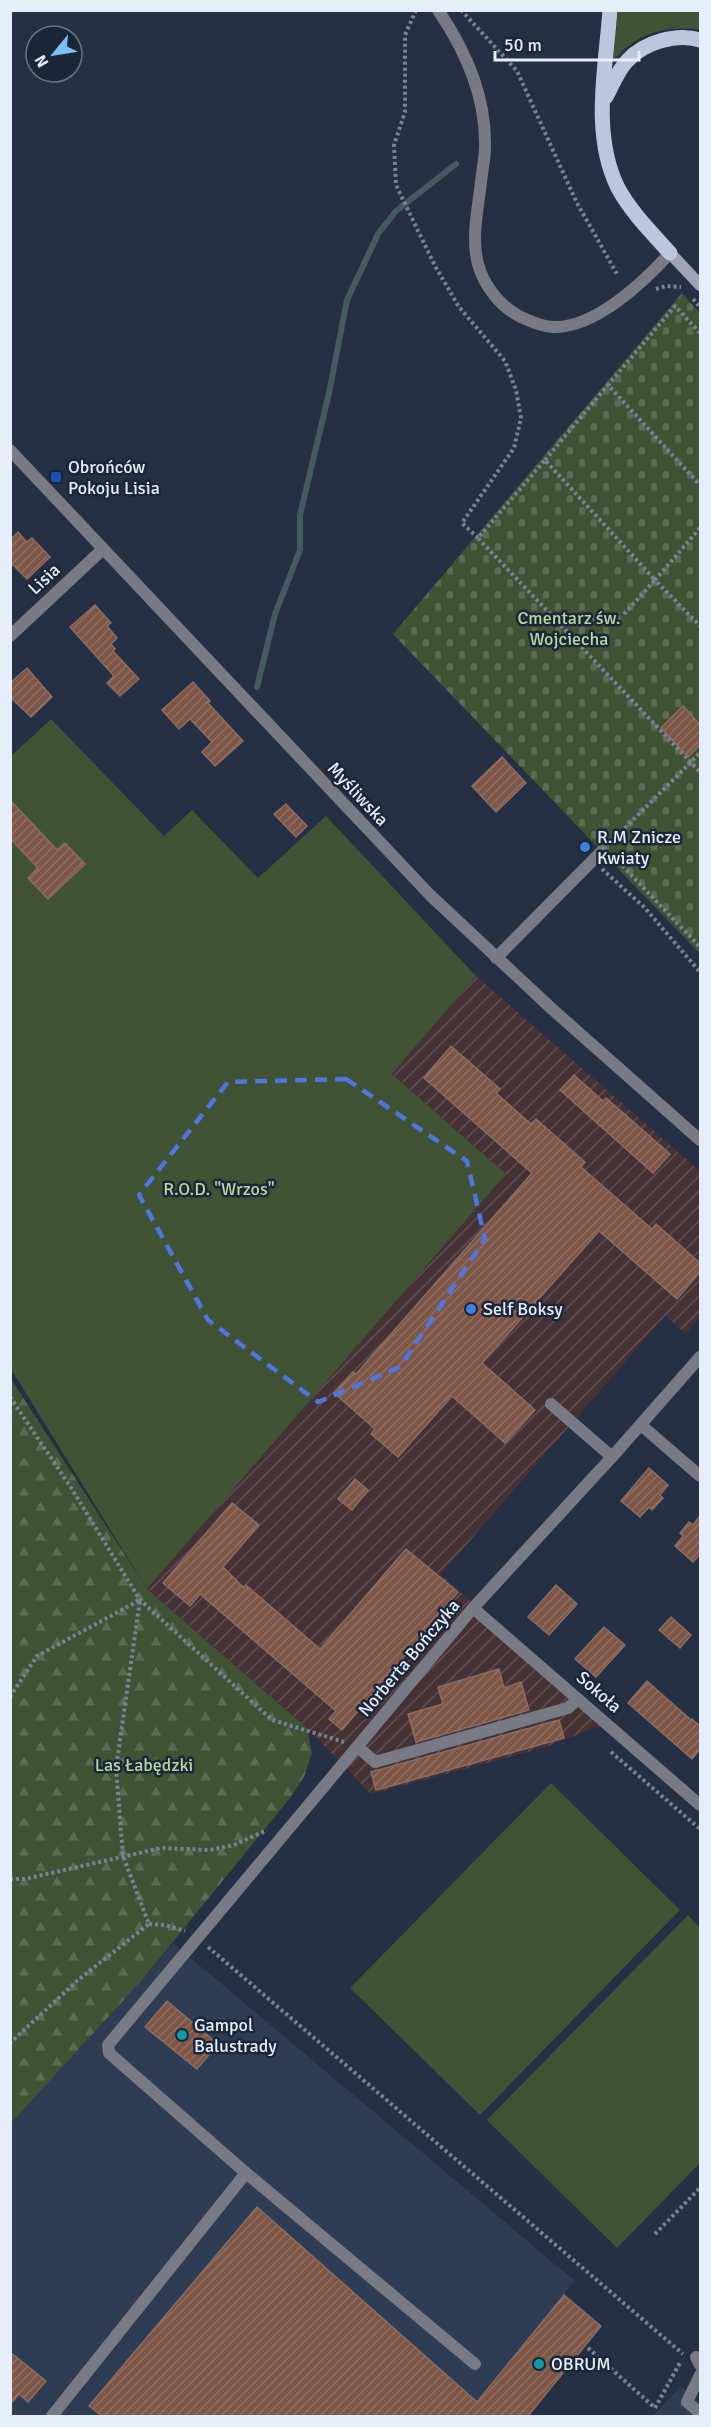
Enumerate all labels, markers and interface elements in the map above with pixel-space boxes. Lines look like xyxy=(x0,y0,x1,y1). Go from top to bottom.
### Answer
north arrow xyxy=(24,24,84,84)
scale bar xyxy=(495,24,639,62)
text: 50 m xyxy=(504,34,542,56)
text: N xyxy=(30,51,53,71)
place label: Obrońców Pokoju Lisia xyxy=(68,456,160,499)
marker: Obrońców Pokoju Lisia xyxy=(49,470,63,484)
street label: Lisia xyxy=(23,559,65,599)
park label: Cmentarz św. Wojciecha xyxy=(517,607,621,650)
street label: Myśliwska xyxy=(323,757,393,831)
place label: R.M Znicze Kwiaty xyxy=(597,826,681,869)
marker: R.M Znicze Kwiaty xyxy=(578,840,592,854)
park label: R.O.D. "Wrzos" xyxy=(163,1178,275,1200)
place label: Self Boksy xyxy=(483,1298,563,1320)
marker: Self Boksy xyxy=(464,1302,478,1316)
street label: Norberta Bończyka xyxy=(354,1595,464,1721)
street label: Sokoła xyxy=(572,1666,626,1718)
park label: Las Łabędzki xyxy=(95,1754,193,1776)
place label: Gampol Balustrady xyxy=(194,2014,277,2057)
marker: Gampol Balustrady xyxy=(175,2028,189,2042)
place label: OBRUM xyxy=(551,2353,611,2375)
marker: OBRUM xyxy=(532,2357,546,2371)

